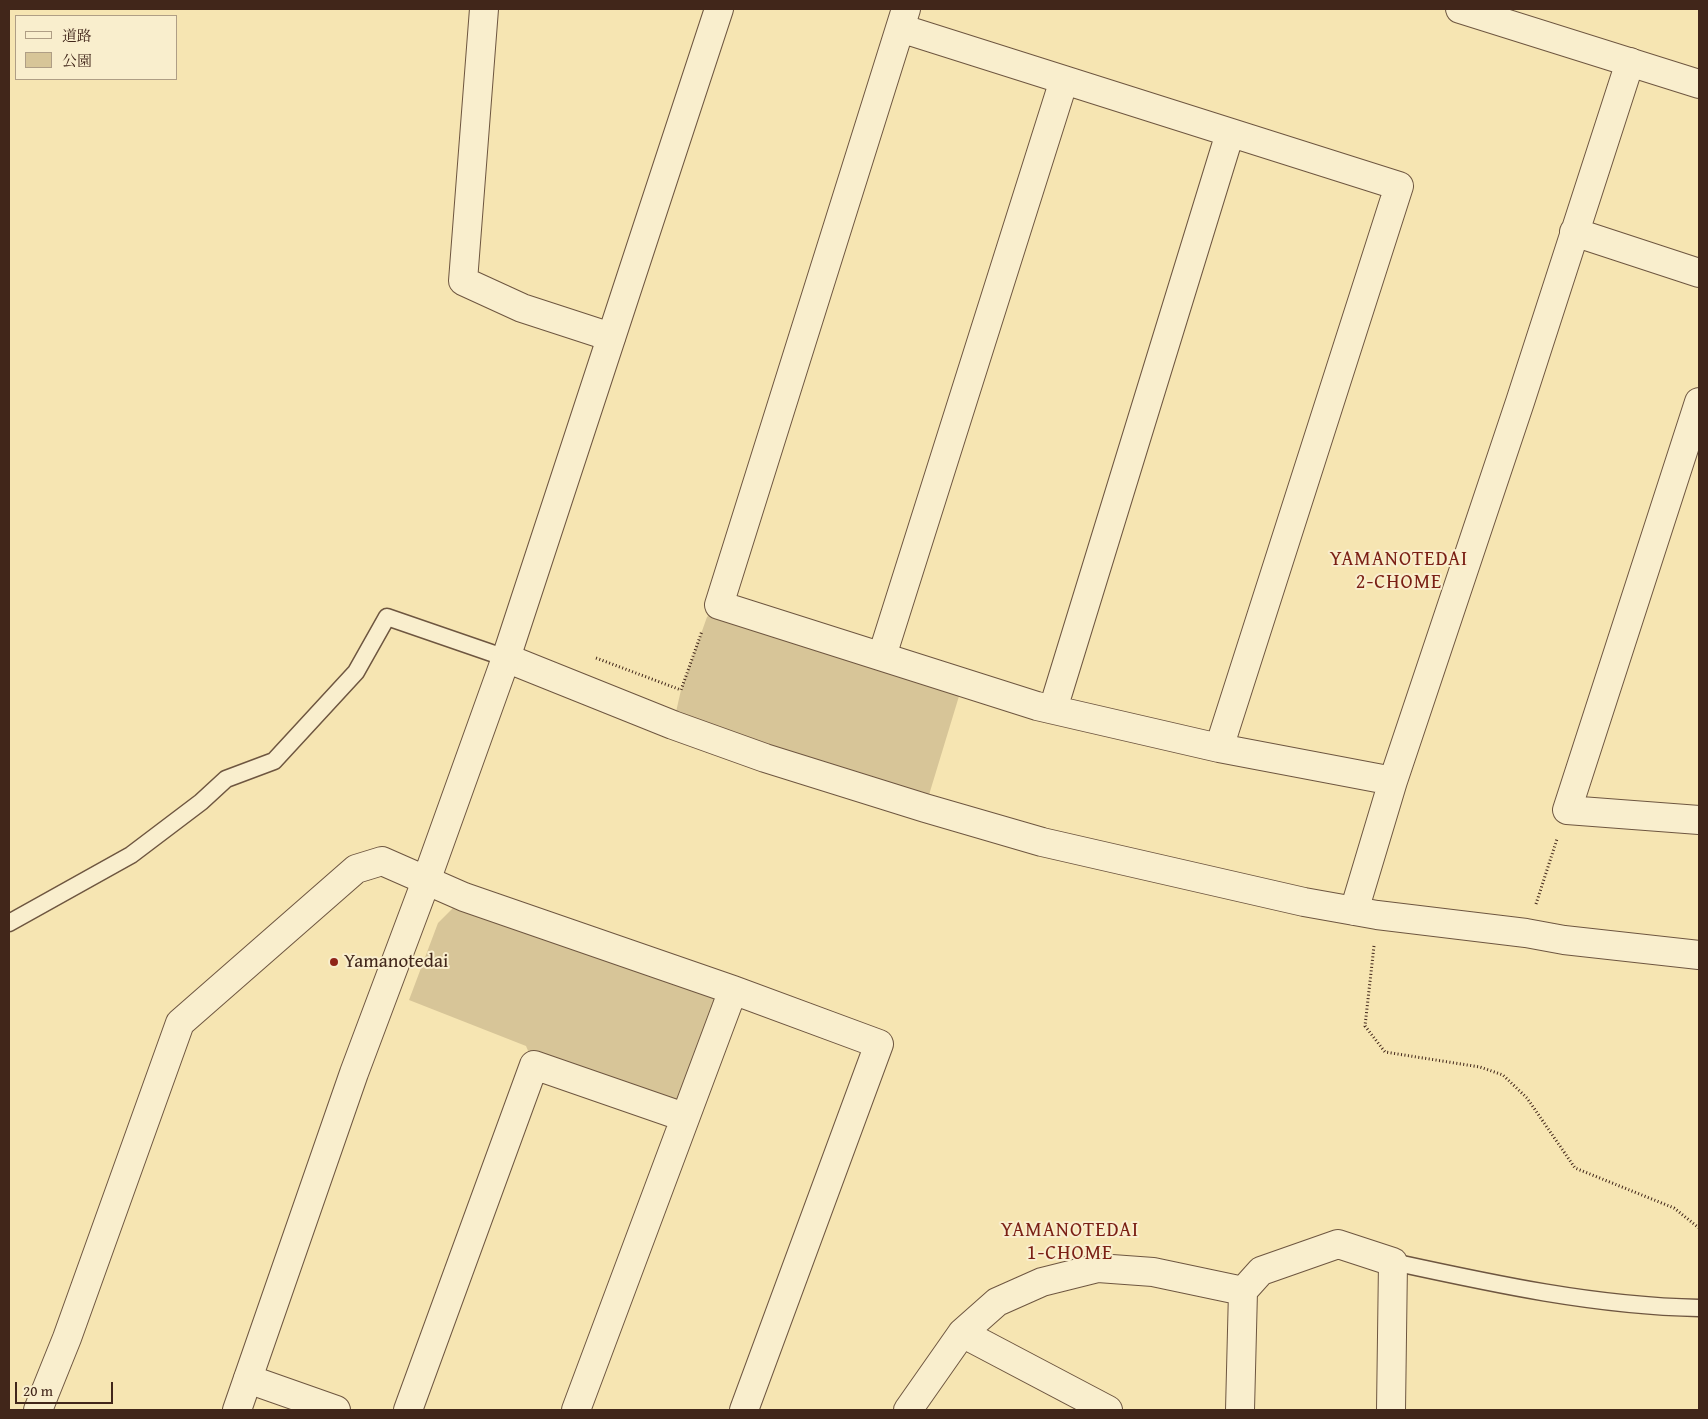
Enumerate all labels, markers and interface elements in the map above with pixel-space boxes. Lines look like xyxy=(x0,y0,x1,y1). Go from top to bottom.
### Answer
legend xyxy=(15,15,178,80)
text: 道路 xyxy=(62,25,92,46)
text: 公園 xyxy=(62,50,92,71)
district label: YAMANOTEDAI 2-CHOME xyxy=(1328,548,1470,595)
place label: Yamanotedai xyxy=(344,951,448,973)
marker: Yamanotedai xyxy=(328,956,340,968)
district label: YAMANOTEDAI 1-CHOME xyxy=(999,1219,1141,1266)
scale bar xyxy=(18,1372,115,1404)
text: 20 m xyxy=(23,1380,53,1401)

